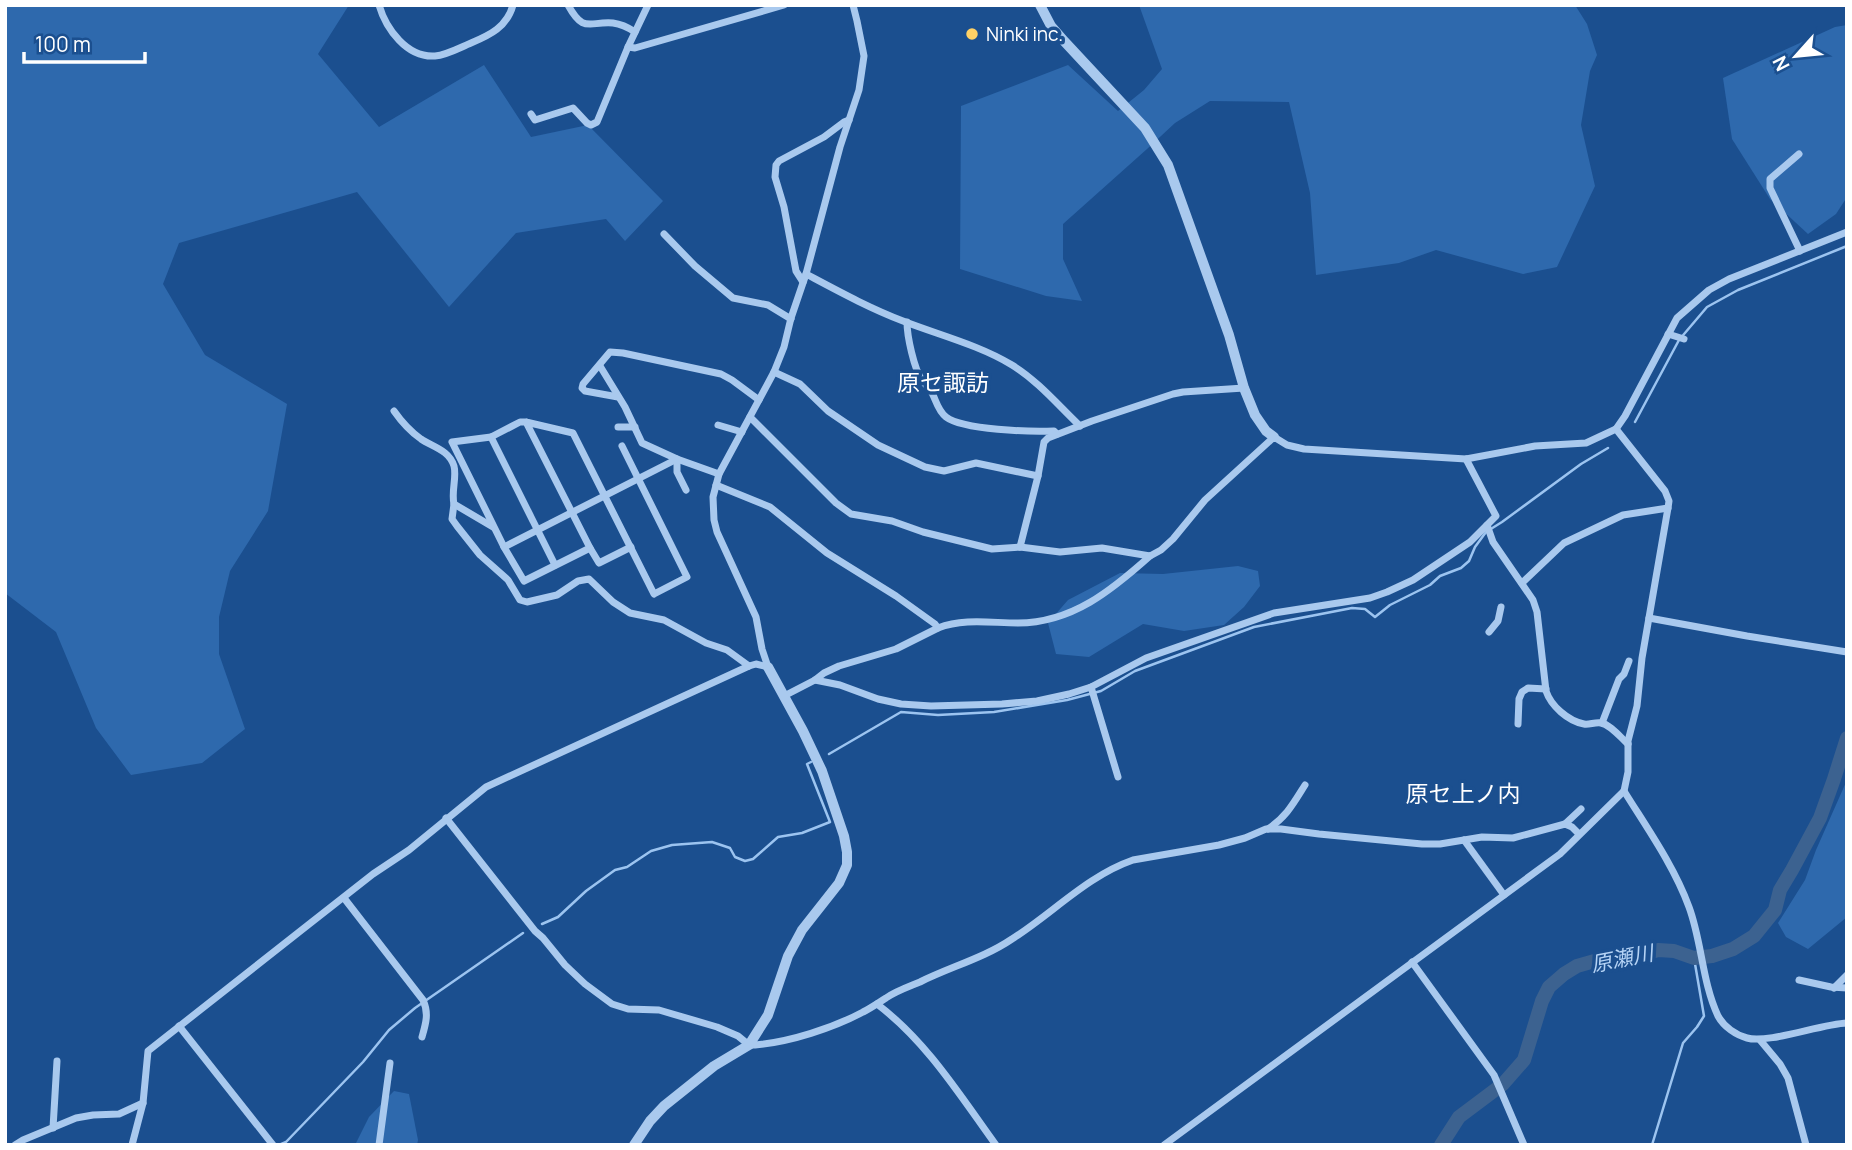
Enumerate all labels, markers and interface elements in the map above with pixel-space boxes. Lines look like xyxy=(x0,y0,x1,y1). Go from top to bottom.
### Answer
scale bar xyxy=(24,21,145,65)
place label: Ninki inc. xyxy=(986,21,1063,47)
north arrow xyxy=(1761,21,1831,91)
marker: Ninki inc. xyxy=(964,26,980,42)
text: 100 m xyxy=(35,30,91,58)
text: N xyxy=(1766,52,1796,76)
district label: 原セ諏訪 xyxy=(897,366,989,398)
district label: 原セ上ノ内 xyxy=(1406,777,1521,809)
water label: 原瀬川 xyxy=(1588,938,1657,978)

